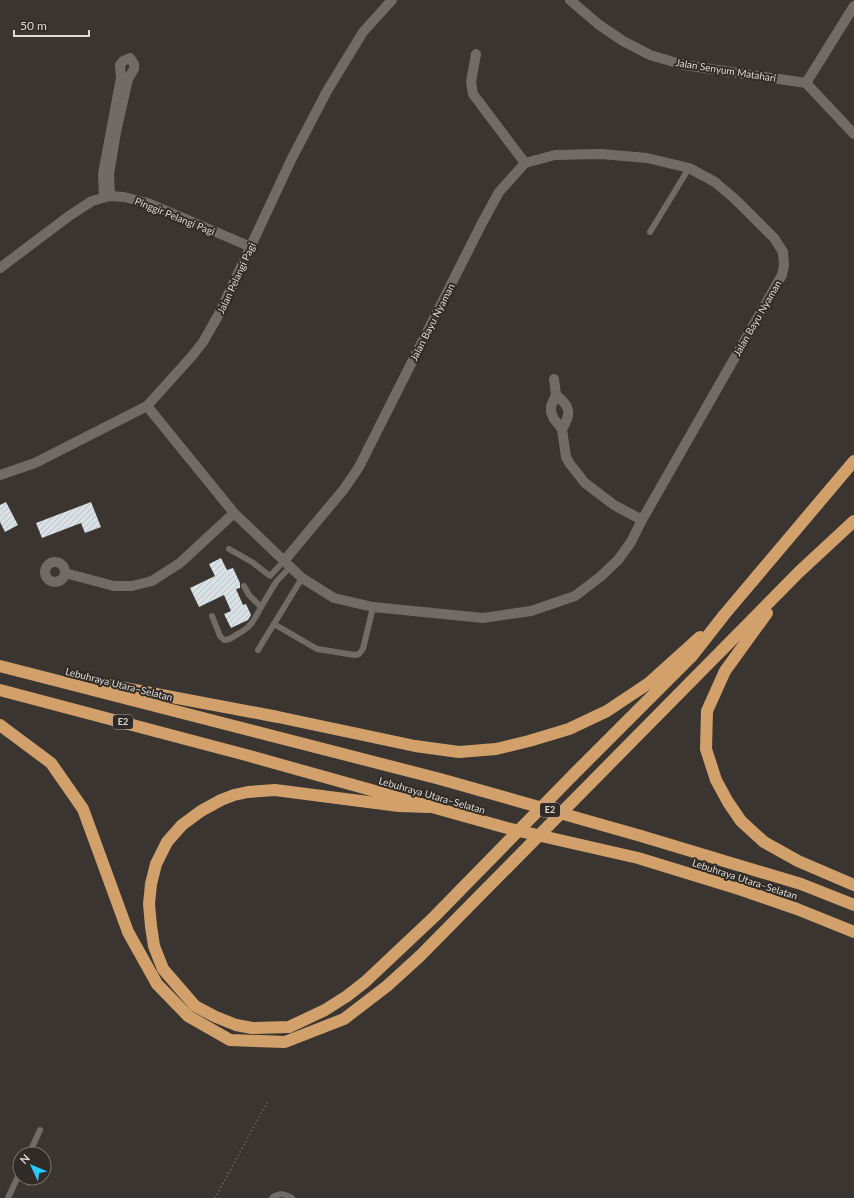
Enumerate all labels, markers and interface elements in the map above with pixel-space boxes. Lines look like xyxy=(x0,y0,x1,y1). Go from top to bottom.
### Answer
scale bar xyxy=(14,12,89,38)
text: 50 m xyxy=(20,18,47,33)
street label: Jalan Senyum Matahari xyxy=(675,56,777,84)
street label: Pinggir Pelangi Pagi xyxy=(133,194,217,238)
street label: Jalan Pelangi Pagi xyxy=(214,241,258,315)
street label: Jalan Bayu Nyaman xyxy=(730,278,784,358)
street label: Jalan Bayu Nyaman xyxy=(407,281,457,363)
street label: Lebuhraya Utara–Selatan xyxy=(64,665,174,703)
road number: E2 xyxy=(113,715,133,729)
street label: Lebuhraya Utara–Selatan xyxy=(377,774,487,816)
road number: E2 xyxy=(540,803,560,817)
street label: Lebuhraya Utara–Selatan xyxy=(691,856,799,902)
north arrow xyxy=(12,1146,52,1186)
text: N xyxy=(17,1151,32,1166)

